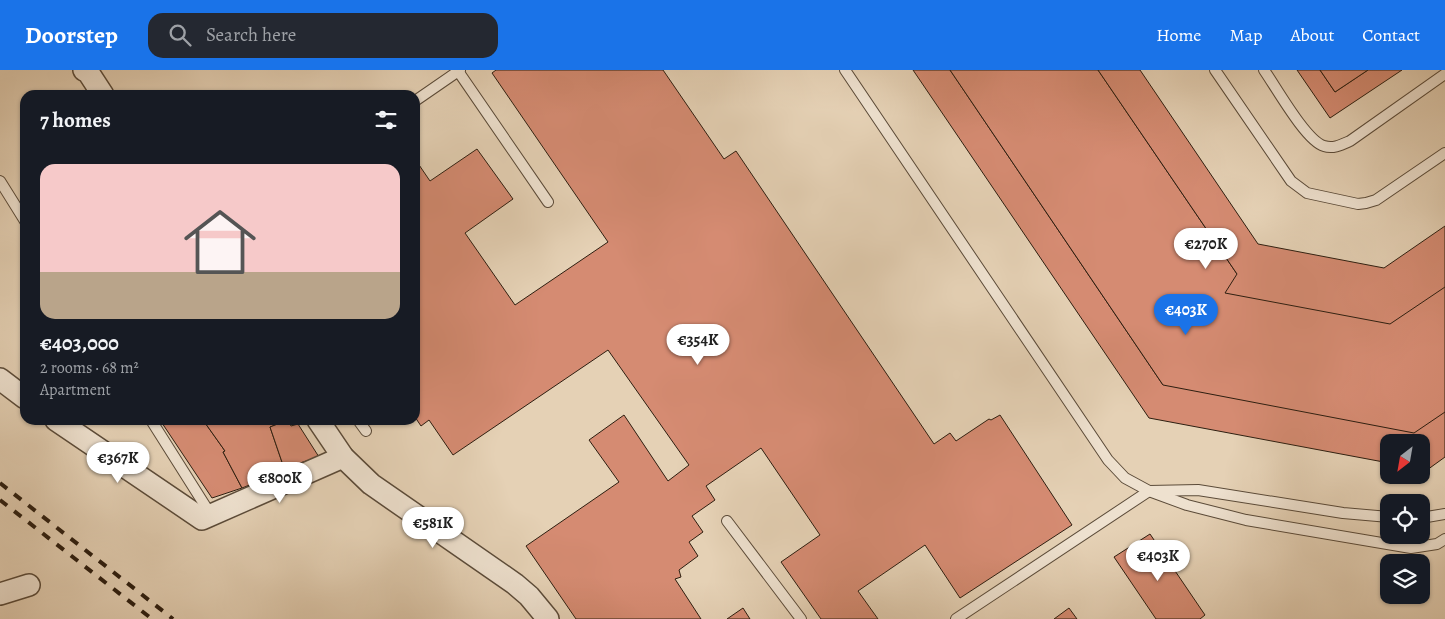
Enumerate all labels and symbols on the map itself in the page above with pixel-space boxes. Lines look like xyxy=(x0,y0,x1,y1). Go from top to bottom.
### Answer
pin: €270K xyxy=(1171,228,1241,270)
pin: €403K xyxy=(1151,294,1221,336)
pin: €354K xyxy=(663,324,733,366)
north arrow xyxy=(1380,434,1430,484)
pin: €367K xyxy=(83,442,153,484)
pin: €800K xyxy=(245,462,315,504)
pin: €581K xyxy=(398,506,468,549)
pin: €403K xyxy=(1123,540,1193,582)

